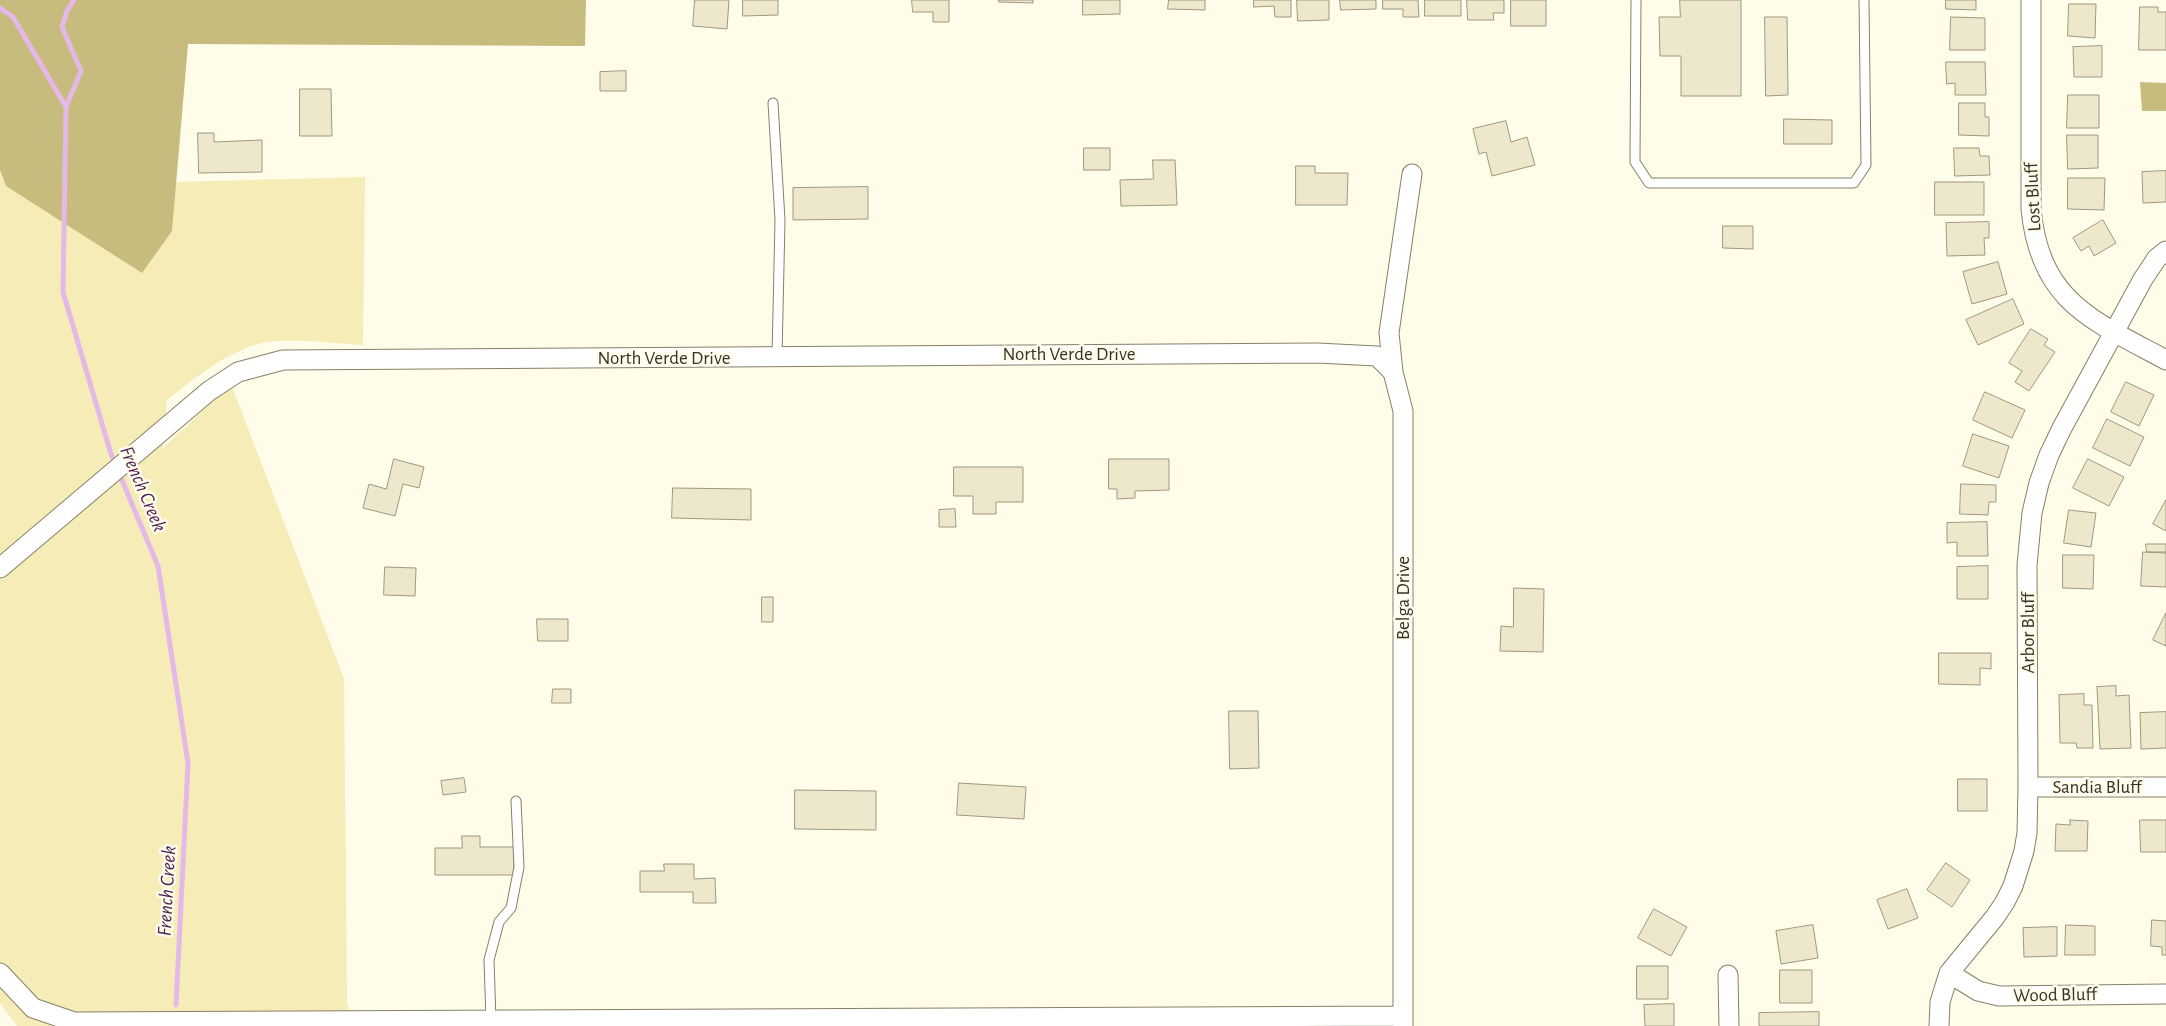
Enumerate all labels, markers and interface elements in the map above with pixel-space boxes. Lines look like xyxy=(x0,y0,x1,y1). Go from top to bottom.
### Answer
street label: Lost Bluff xyxy=(2020,162,2046,232)
street label: North Verde Drive xyxy=(1003,343,1135,365)
street label: North Verde Drive xyxy=(598,347,730,369)
water label: French Creek xyxy=(114,443,172,535)
street label: Belga Drive xyxy=(1392,556,1414,640)
street label: Arbor Bluff xyxy=(2017,592,2039,674)
street label: Sandia Bluff xyxy=(2052,776,2142,798)
water label: French Creek xyxy=(153,845,181,937)
street label: Wood Bluff xyxy=(2013,983,2097,1007)

